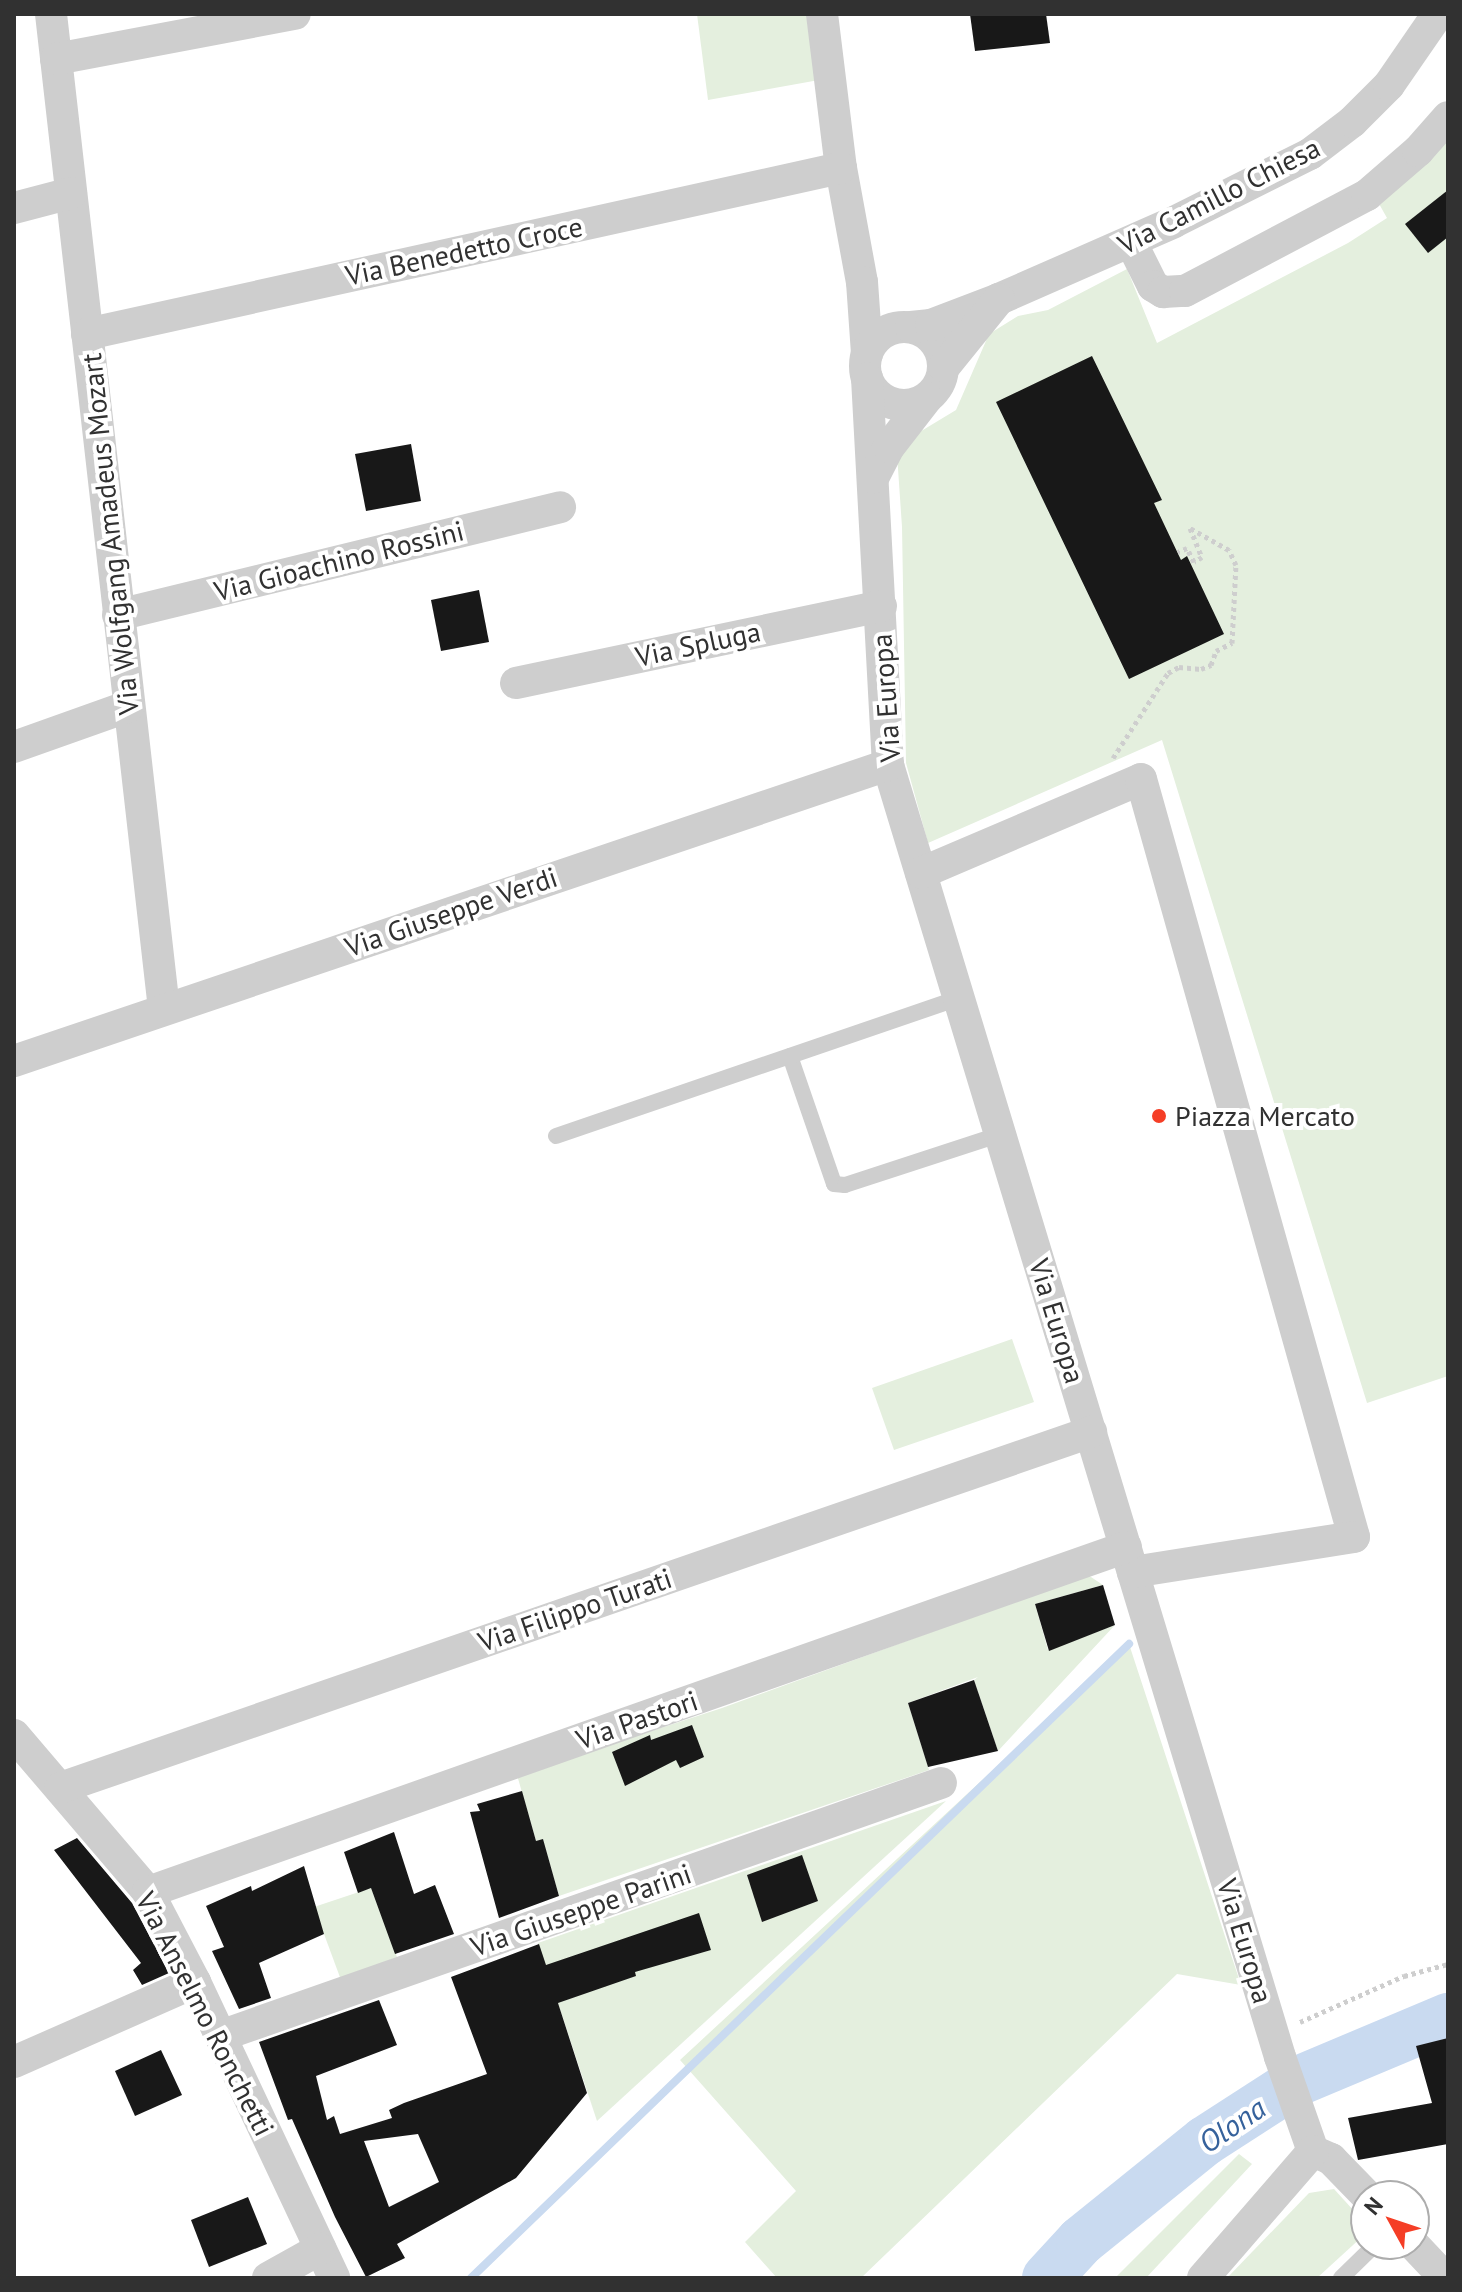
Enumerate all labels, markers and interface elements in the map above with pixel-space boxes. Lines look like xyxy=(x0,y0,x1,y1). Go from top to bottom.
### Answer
street label: Via Camillo Chiesa xyxy=(1112,131,1326,261)
street label: Via Benedetto Croce xyxy=(342,209,586,293)
street label: Via Wolfgang Amadeus Mozart xyxy=(74,351,146,717)
street label: Via Gioachino Rossini xyxy=(211,514,467,608)
street label: Via Spluga xyxy=(632,614,764,674)
street label: Via Europa xyxy=(865,633,907,763)
street label: Via Giuseppe Verdi xyxy=(340,860,562,964)
place label: Piazza Mercato xyxy=(1175,1099,1355,1133)
marker: Piazza Mercato xyxy=(1150,1107,1168,1125)
street label: Via Europa xyxy=(1022,1255,1092,1387)
street label: Via Filippo Turati xyxy=(473,1561,677,1659)
street label: Via Pastori xyxy=(572,1684,702,1756)
street label: Via Giuseppe Parini xyxy=(466,1857,696,1963)
street label: Via Europa xyxy=(1210,1875,1280,2007)
street label: Via Anselmo Ronchetti xyxy=(129,1886,281,2142)
water label: Olona xyxy=(1192,2090,1272,2160)
north arrow xyxy=(1350,2180,1430,2260)
text: N xyxy=(1358,2191,1389,2220)

